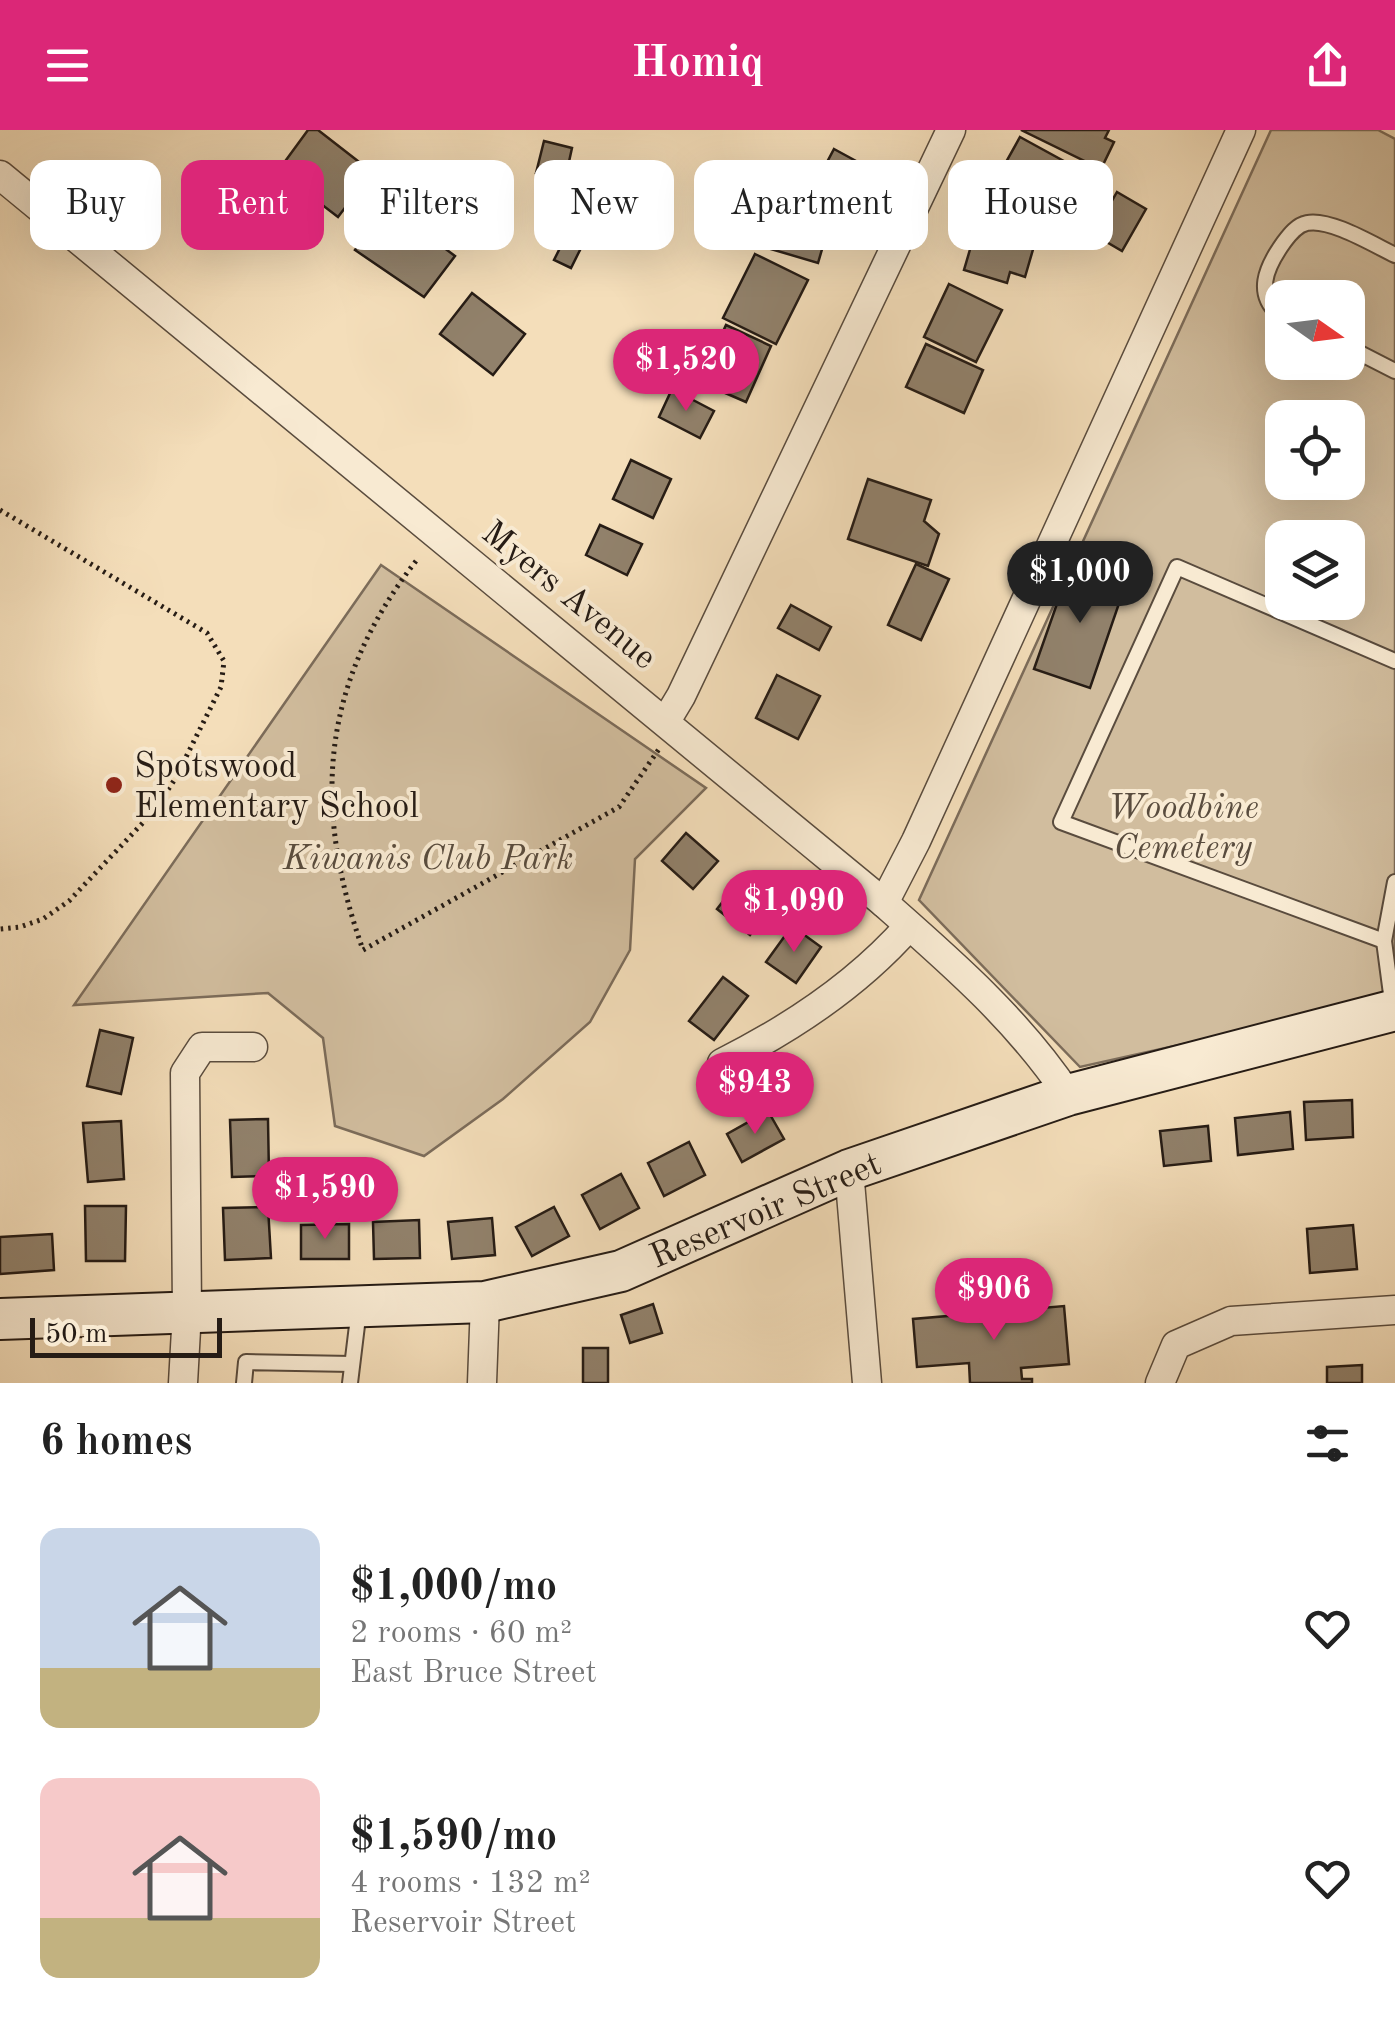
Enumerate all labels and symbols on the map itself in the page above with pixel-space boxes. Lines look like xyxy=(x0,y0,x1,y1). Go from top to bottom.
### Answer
north arrow xyxy=(1265,280,1365,380)
pin: $1,520 xyxy=(605,329,767,414)
street label: Myers Avenue xyxy=(475,515,662,677)
pin: $1,000 xyxy=(999,541,1161,626)
place label: Spotswood Elementary School xyxy=(134,750,419,825)
marker: Spotswood Elementary School xyxy=(103,774,125,796)
park label: Woodbine Cemetery xyxy=(1107,791,1259,866)
park label: Kiwanis Club Park xyxy=(282,842,573,877)
pin: $1,090 xyxy=(713,870,875,955)
pin: $943 xyxy=(696,1052,814,1137)
street label: Reservoir Street xyxy=(645,1147,887,1276)
pin: $1,590 xyxy=(244,1157,406,1242)
pin: $906 xyxy=(935,1258,1053,1343)
scale bar xyxy=(30,1313,222,1358)

